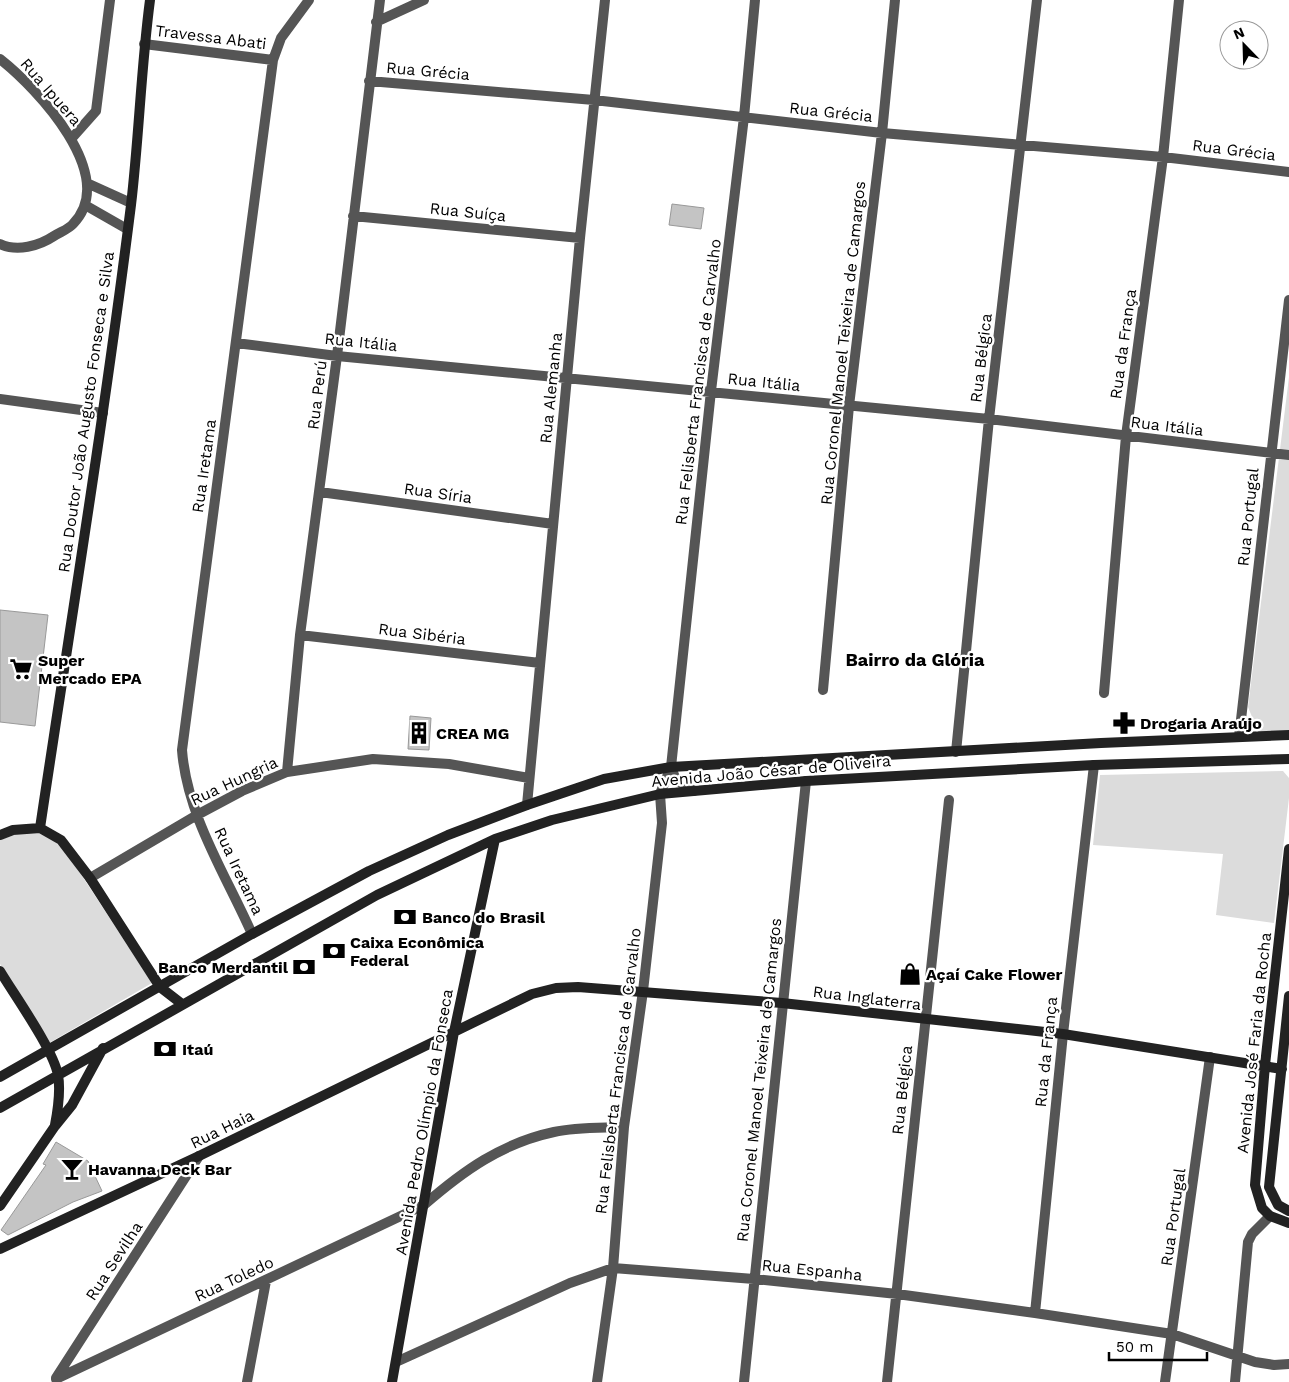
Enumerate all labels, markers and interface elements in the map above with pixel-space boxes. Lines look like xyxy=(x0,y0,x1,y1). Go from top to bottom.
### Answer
north arrow xyxy=(1219,20,1269,70)
street label: Travessa Abati xyxy=(154,21,268,53)
text: N xyxy=(1231,24,1247,42)
street label: Rua Ipuera xyxy=(16,54,86,130)
street label: Rua Grécia xyxy=(385,58,471,84)
street label: Rua Grécia xyxy=(788,98,874,126)
street label: Rua Grécia xyxy=(1191,135,1277,165)
street label: Rua Coronel Manoel Teixeira de Camargos xyxy=(817,180,869,506)
street label: Rua Suíça xyxy=(429,199,507,225)
street label: Rua Felisberta Francisca de Carvalho xyxy=(671,238,725,526)
street label: Rua Doutor João Augusto Fonseca e Silva xyxy=(54,250,118,574)
street label: Rua da França xyxy=(1106,288,1140,400)
street label: Rua Bélgica xyxy=(966,312,996,404)
street label: Rua Itália xyxy=(324,329,398,355)
street label: Rua Alemanha xyxy=(536,331,566,445)
street label: Rua Perú xyxy=(303,359,331,431)
street label: Rua Itália xyxy=(727,369,801,395)
street label: Rua Itália xyxy=(1130,412,1204,440)
street label: Rua Iretama xyxy=(188,418,220,514)
street label: Rua Portugal xyxy=(1233,467,1263,567)
street label: Rua Síria xyxy=(403,479,473,507)
street label: Rua Sibéria xyxy=(377,619,467,649)
district label: Bairro da Glória xyxy=(845,649,985,670)
place label: Super Mercado EPA xyxy=(38,651,142,688)
supermarket icon: Super Mercado EPA xyxy=(8,656,34,682)
pharmacy icon: Drogaria Araújo xyxy=(1111,710,1137,736)
place label: Drogaria Araújo xyxy=(1140,714,1262,733)
building icon: CREA MG xyxy=(406,720,432,746)
place label: CREA MG xyxy=(436,724,509,743)
street label: Avenida João César de Oliveira xyxy=(650,751,892,791)
street label: Rua Hungria xyxy=(187,752,281,810)
street label: Rua Iretama xyxy=(210,824,268,918)
bank icon: Banco do Brasil xyxy=(392,904,418,930)
place label: Banco do Brasil xyxy=(422,908,546,927)
street label: Rua Coronel Manoel Teixeira de Camargos xyxy=(733,917,785,1243)
street label: Rua Felisberta Francisca de Carvalho xyxy=(591,927,645,1215)
street label: Avenida José Faria da Rocha xyxy=(1233,932,1275,1154)
place label: Caixa Econômica Federal xyxy=(350,933,485,970)
bank icon: Caixa Econômica Federal xyxy=(321,938,347,964)
bank icon: Banco Merdantil xyxy=(291,954,317,980)
place label: Banco Merdantil xyxy=(158,958,289,977)
shop icon: Açaí Cake Flower xyxy=(897,961,923,987)
place label: Açaí Cake Flower xyxy=(926,965,1063,984)
street label: Rua Inglaterra xyxy=(812,982,922,1014)
street label: Avenida Pedro Olímpio da Fonseca xyxy=(391,987,457,1257)
street label: Rua da França xyxy=(1031,996,1061,1108)
bank icon: Itaú xyxy=(152,1036,178,1062)
place label: Itaú xyxy=(182,1040,213,1059)
street label: Rua Bélgica xyxy=(888,1044,916,1136)
street label: Rua Haia xyxy=(187,1105,257,1153)
bar icon: Havanna Deck Bar xyxy=(59,1156,85,1182)
place label: Havanna Deck Bar xyxy=(88,1160,232,1179)
street label: Rua Portugal xyxy=(1157,1167,1189,1267)
street label: Rua Sevilha xyxy=(81,1218,147,1304)
street label: Rua Toledo xyxy=(191,1252,277,1306)
street label: Rua Espanha xyxy=(761,1255,863,1285)
scale bar xyxy=(1109,1330,1206,1362)
text: 50 m xyxy=(1116,1338,1153,1356)

